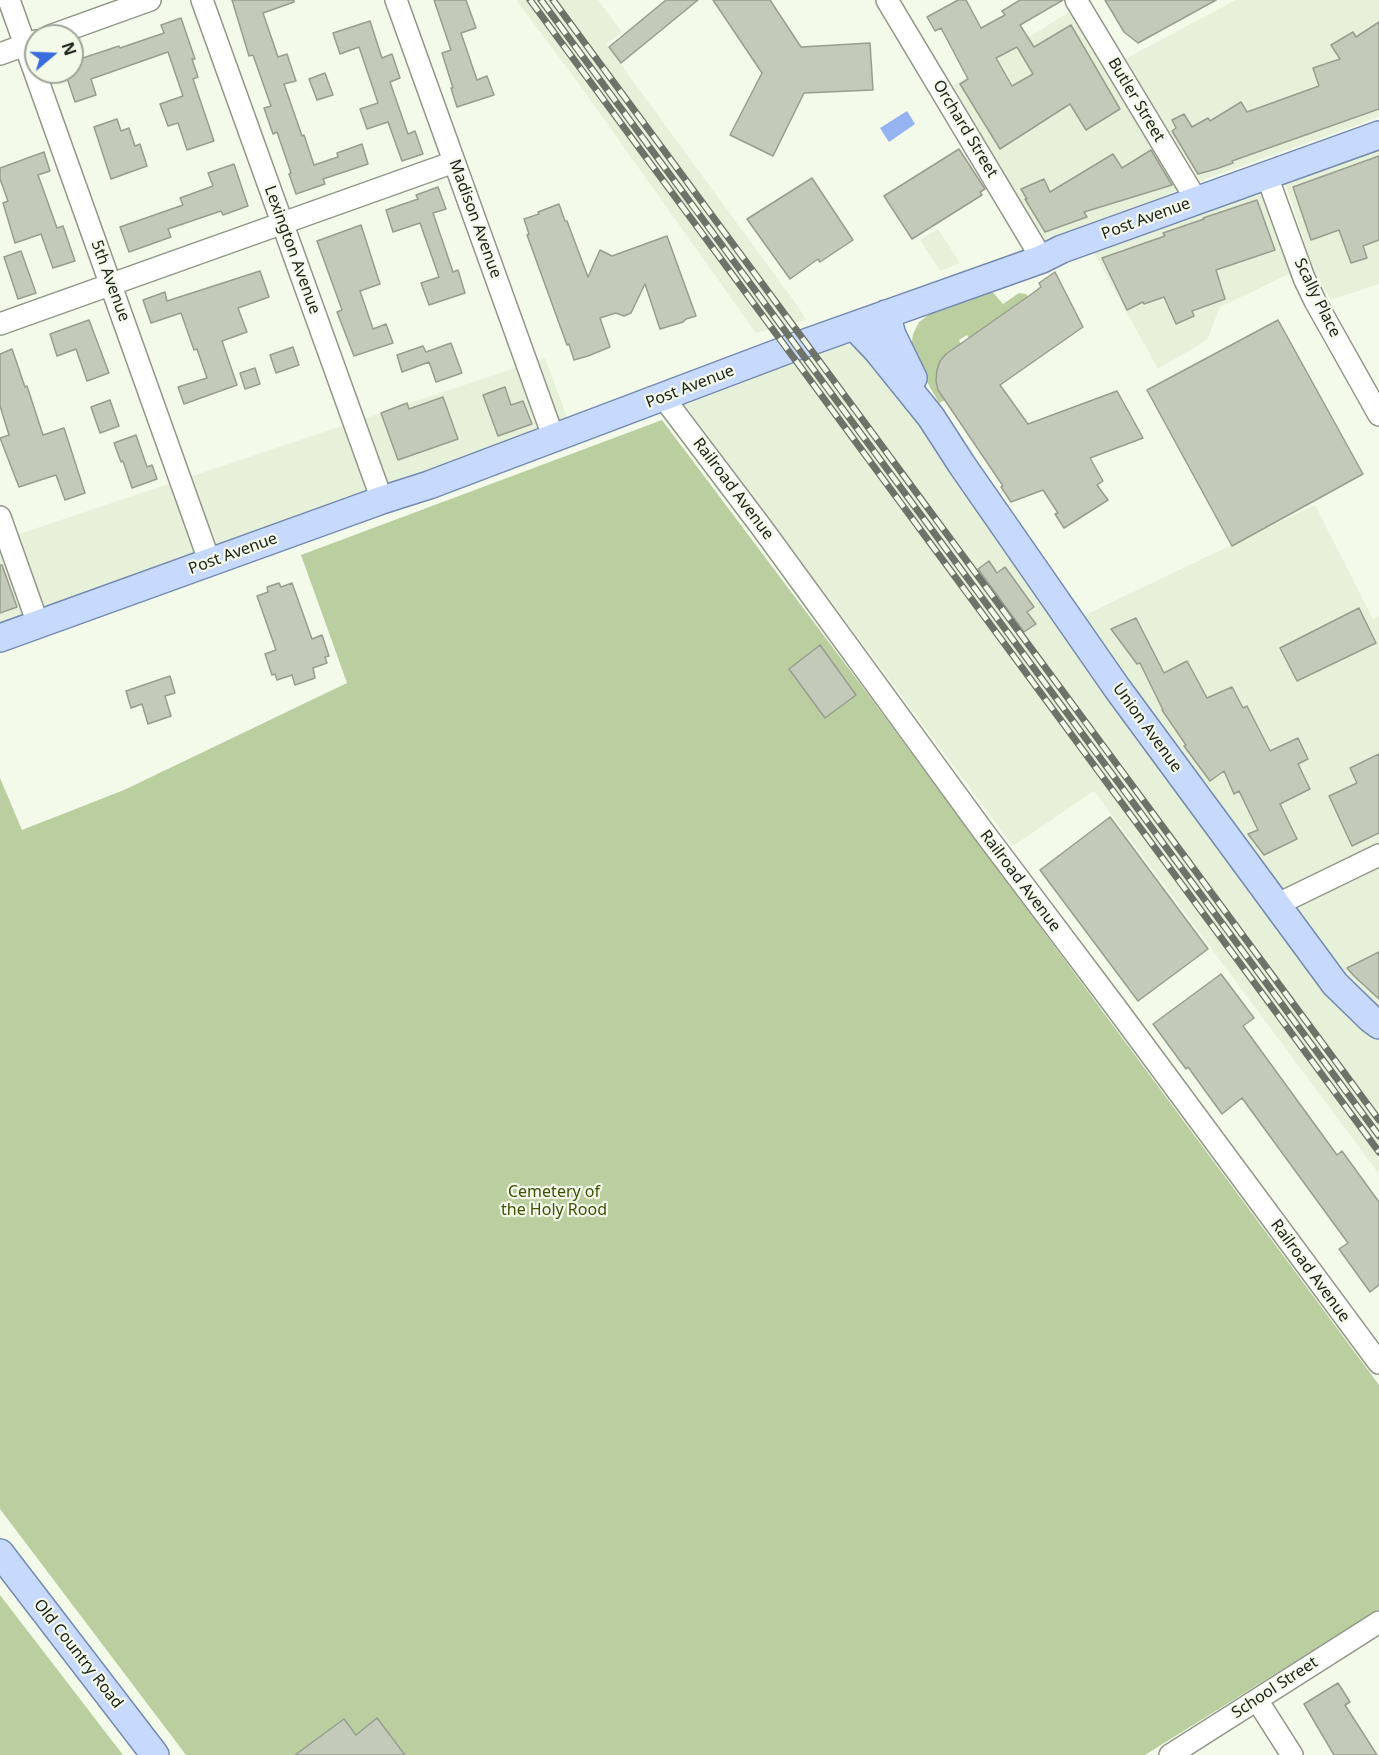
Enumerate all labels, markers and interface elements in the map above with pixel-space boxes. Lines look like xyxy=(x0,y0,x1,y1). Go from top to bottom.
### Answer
north arrow xyxy=(24,24,84,84)
text: N xyxy=(57,39,82,59)
street label: Butler Street xyxy=(1103,54,1169,146)
street label: Orchard Street xyxy=(928,77,1002,181)
street label: Madison Avenue xyxy=(445,157,505,281)
street label: Lexington Avenue xyxy=(260,183,324,317)
street label: Post Avenue xyxy=(1099,194,1193,244)
street label: 5th Avenue xyxy=(86,238,134,324)
street label: Scally Place xyxy=(1290,255,1344,341)
street label: Post Avenue xyxy=(643,361,737,413)
street label: Railroad Avenue xyxy=(689,434,777,544)
street label: Post Avenue xyxy=(186,529,280,579)
street label: Union Avenue xyxy=(1108,680,1186,776)
street label: Railroad Avenue xyxy=(976,826,1064,936)
park label: Cemetery of the Holy Rood xyxy=(501,1182,607,1220)
street label: Railroad Avenue xyxy=(1266,1216,1354,1326)
street label: Old Country Road xyxy=(29,1596,127,1712)
street label: School Street xyxy=(1228,1653,1322,1723)

